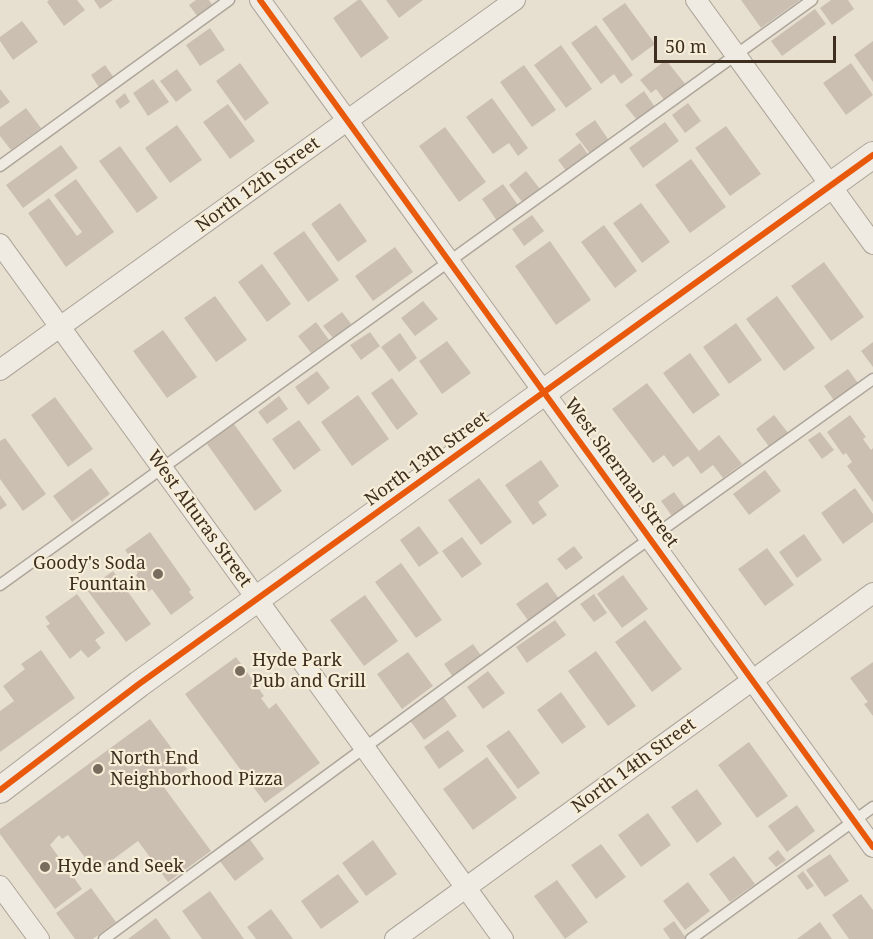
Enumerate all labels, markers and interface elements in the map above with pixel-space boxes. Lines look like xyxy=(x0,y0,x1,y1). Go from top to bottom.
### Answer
scale bar xyxy=(657,24,838,62)
text: 50 m xyxy=(665,34,707,58)
street label: North 12th Street xyxy=(192,133,324,237)
street label: West Sherman Street xyxy=(560,394,682,552)
street label: North 13th Street xyxy=(361,407,493,511)
street label: West Alturas Street xyxy=(142,446,256,592)
place label: Goody's Soda Fountain xyxy=(33,553,146,596)
marker: Goody's Soda Fountain xyxy=(151,567,165,581)
place label: Hyde Park Pub and Grill xyxy=(252,650,366,692)
marker: Hyde Park Pub and Grill xyxy=(233,664,247,678)
street label: North 14th Street xyxy=(568,714,700,818)
place label: North End Neighborhood Pizza xyxy=(110,748,283,790)
marker: North End Neighborhood Pizza xyxy=(91,762,105,776)
place label: Hyde and Seek xyxy=(57,856,184,878)
marker: Hyde and Seek xyxy=(38,860,52,874)

